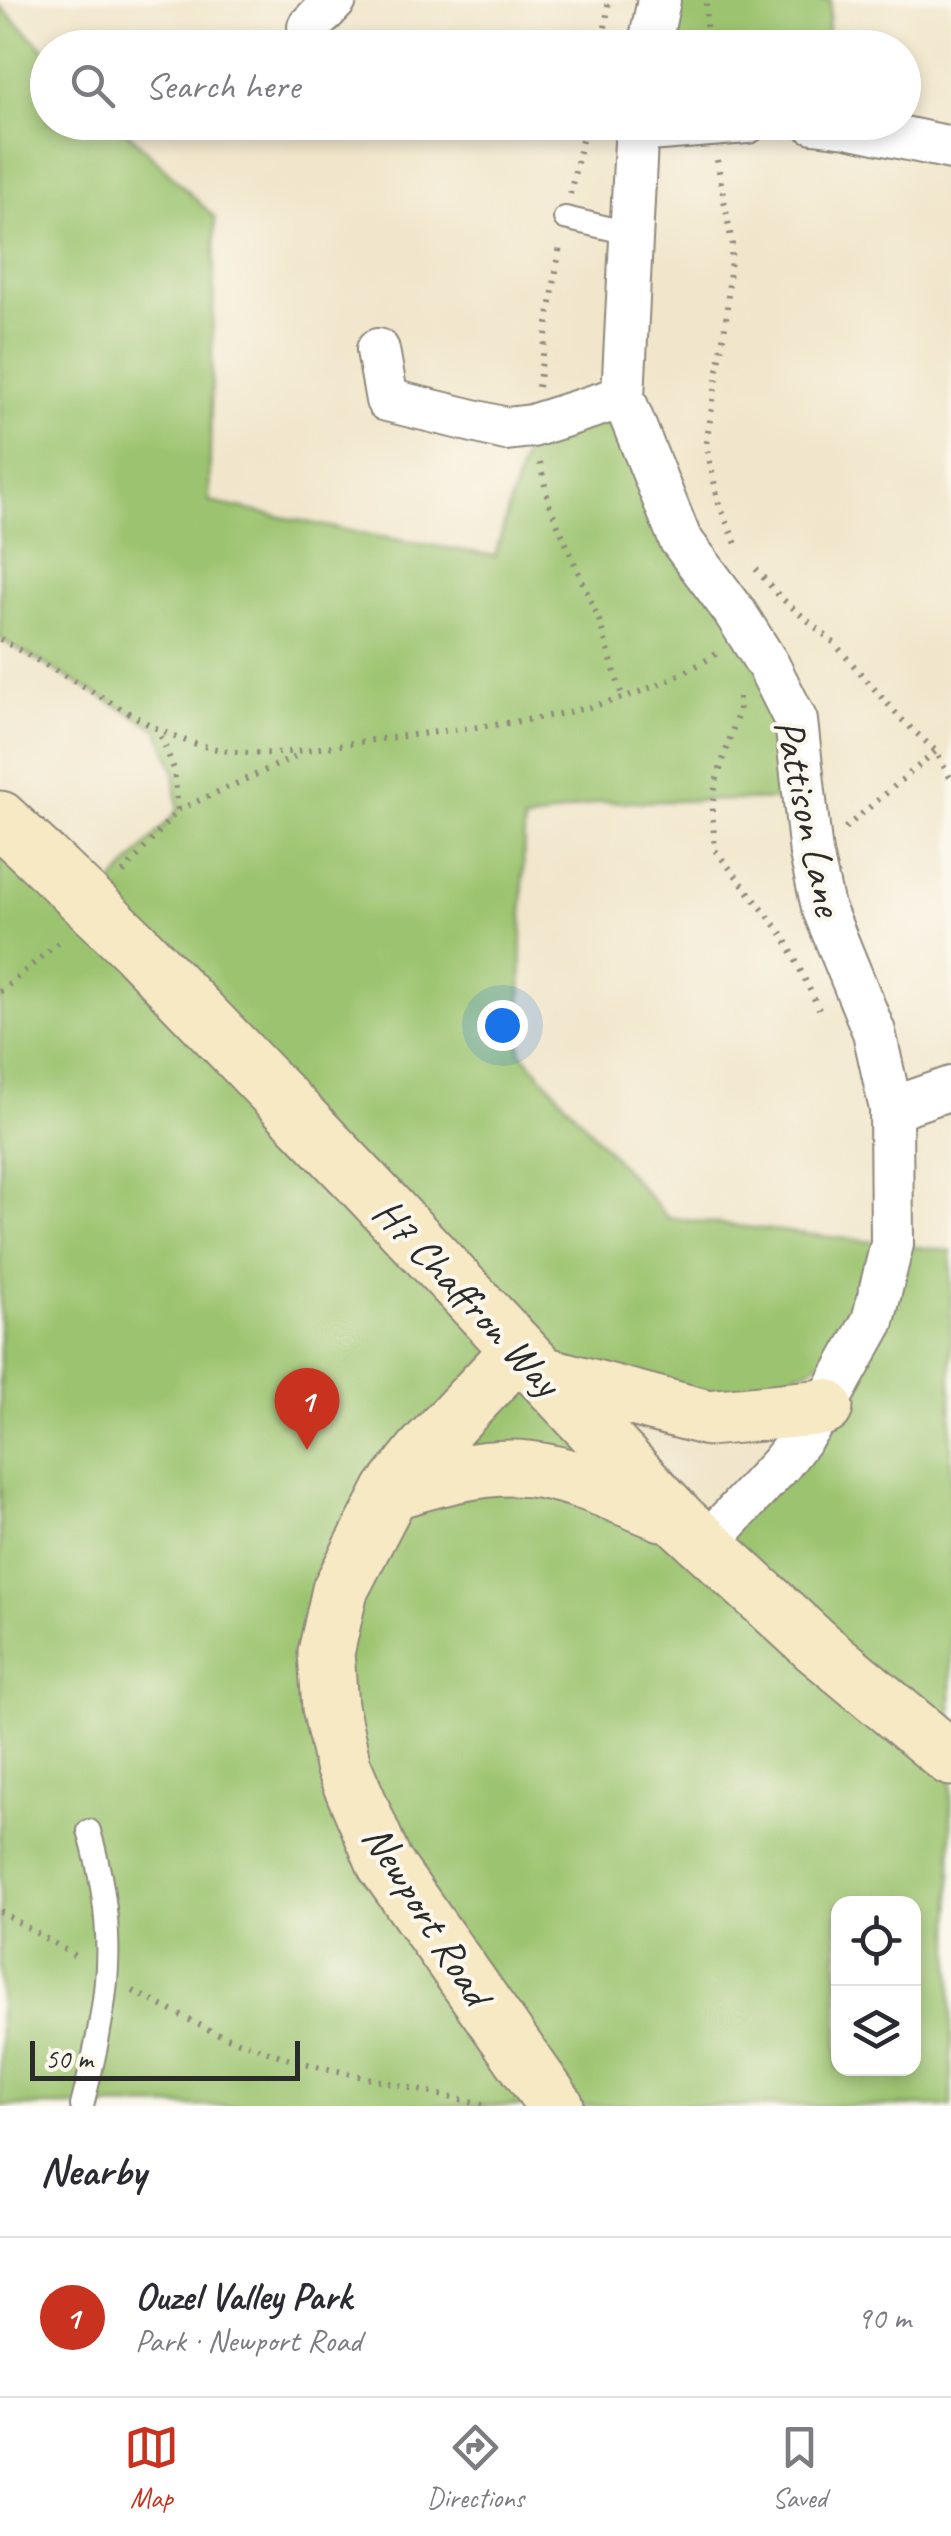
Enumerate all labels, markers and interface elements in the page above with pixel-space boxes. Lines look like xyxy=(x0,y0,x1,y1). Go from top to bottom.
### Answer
search box xyxy=(30,30,921,140)
icon: search xyxy=(65,58,120,113)
text: Search here xyxy=(145,62,300,109)
street label: Pattison Lane xyxy=(762,715,856,922)
your location xyxy=(477,1000,528,1051)
street label: H7 Chaffron Way xyxy=(362,1187,575,1410)
pin: 1 xyxy=(274,1368,340,1450)
street label: Newport Road xyxy=(351,1815,506,2020)
map controls xyxy=(831,1896,921,2076)
button: locate xyxy=(831,1896,921,1986)
button: layers xyxy=(831,1986,921,2076)
scale bar xyxy=(30,2036,300,2080)
text: 50 m xyxy=(45,2041,93,2076)
text: Nearby xyxy=(40,2145,146,2198)
text: Ouzel Valley Park xyxy=(135,2273,351,2320)
text: 1 xyxy=(65,2297,80,2338)
text: 90 m xyxy=(857,2297,911,2338)
text: Park · Newport Road xyxy=(135,2320,362,2361)
tab: Map xyxy=(124,2420,179,2515)
tab: Directions xyxy=(427,2420,524,2515)
tab: Saved xyxy=(772,2420,827,2515)

